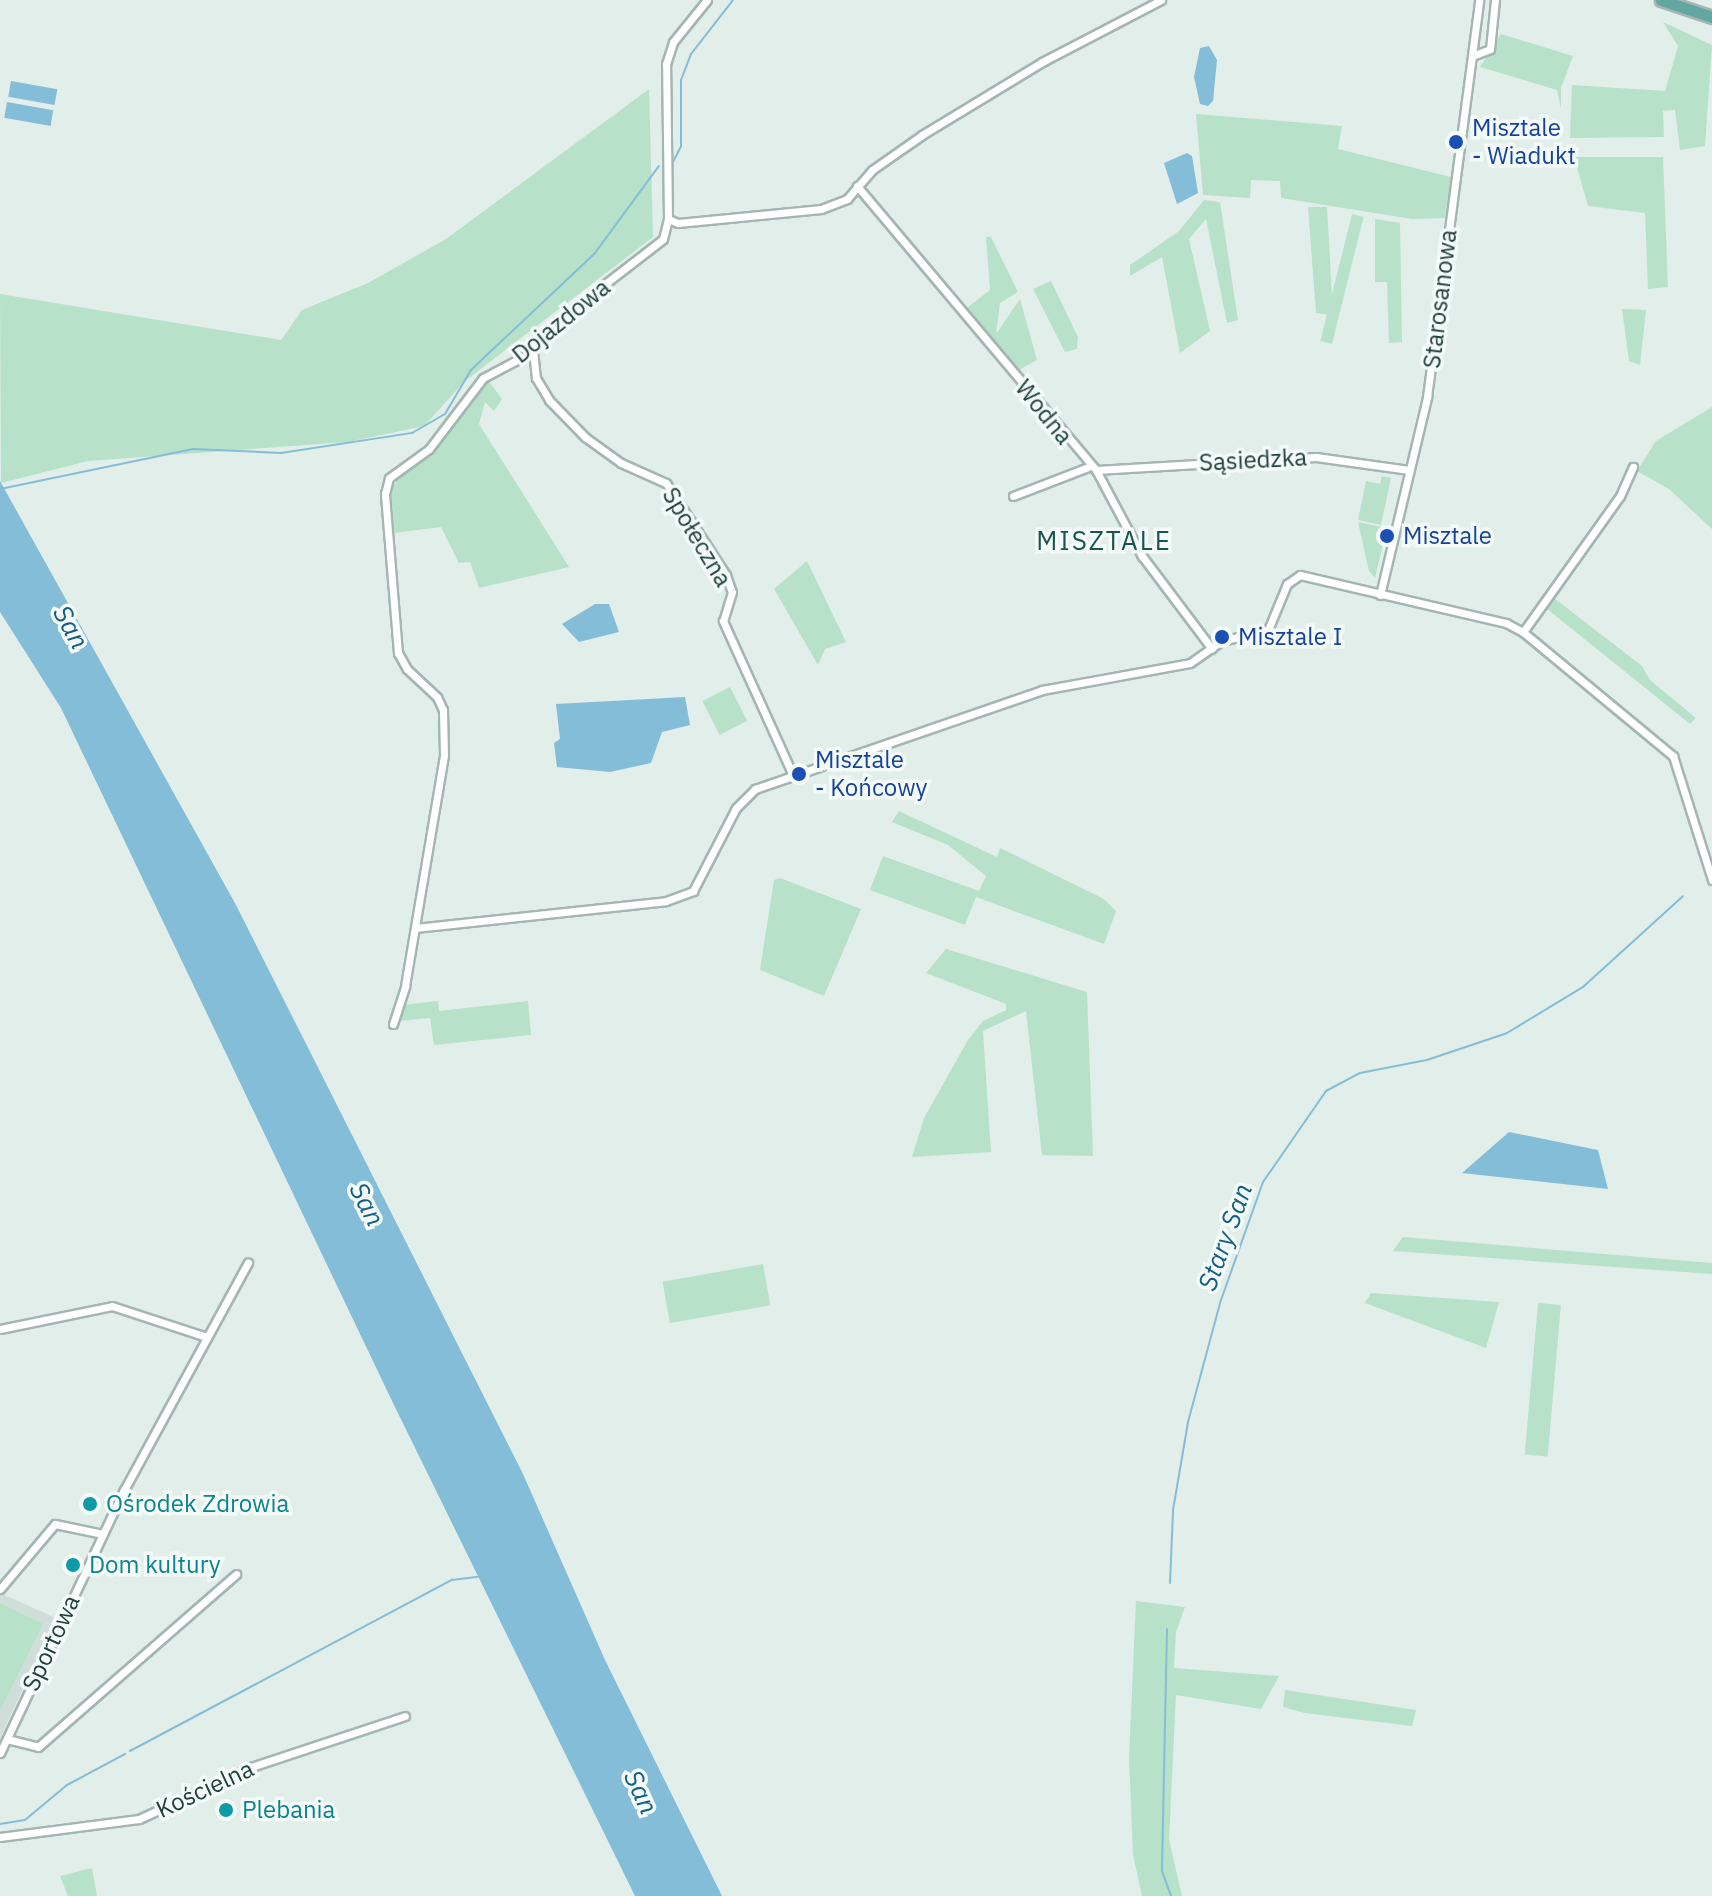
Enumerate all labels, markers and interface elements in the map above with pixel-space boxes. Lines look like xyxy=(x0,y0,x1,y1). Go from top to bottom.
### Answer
place label: Misztale - Wiadukt xyxy=(1472,114,1576,170)
marker: Misztale - Wiadukt xyxy=(1447,133,1465,151)
street label: Starosanowa xyxy=(1417,228,1463,370)
street label: Dojazdowa xyxy=(506,273,616,369)
street label: Wodna xyxy=(1009,374,1079,450)
street label: Sąsiedzka xyxy=(1198,443,1308,477)
street label: Społeczna xyxy=(656,482,738,592)
place label: Misztale xyxy=(1403,522,1492,550)
district label: MISZTALE xyxy=(1036,525,1172,557)
marker: Misztale xyxy=(1378,527,1396,545)
water label: San xyxy=(46,600,96,654)
place label: Misztale I xyxy=(1238,623,1342,651)
marker: Misztale I xyxy=(1213,628,1231,646)
place label: Misztale - Końcowy xyxy=(815,746,928,802)
marker: Misztale - Końcowy xyxy=(790,765,808,783)
water label: San xyxy=(343,1177,391,1231)
water label: Stary San xyxy=(1191,1179,1259,1295)
place label: Ośrodek Zdrowia xyxy=(106,1490,289,1518)
marker: Ośrodek Zdrowia xyxy=(81,1495,99,1513)
place label: Dom kultury xyxy=(89,1551,221,1579)
marker: Dom kultury xyxy=(64,1556,82,1574)
street label: Sportowa xyxy=(16,1590,86,1696)
street label: Kościelna xyxy=(152,1754,258,1824)
water label: San xyxy=(617,1765,665,1819)
place label: Plebania xyxy=(242,1796,335,1824)
marker: Plebania xyxy=(217,1801,235,1819)

